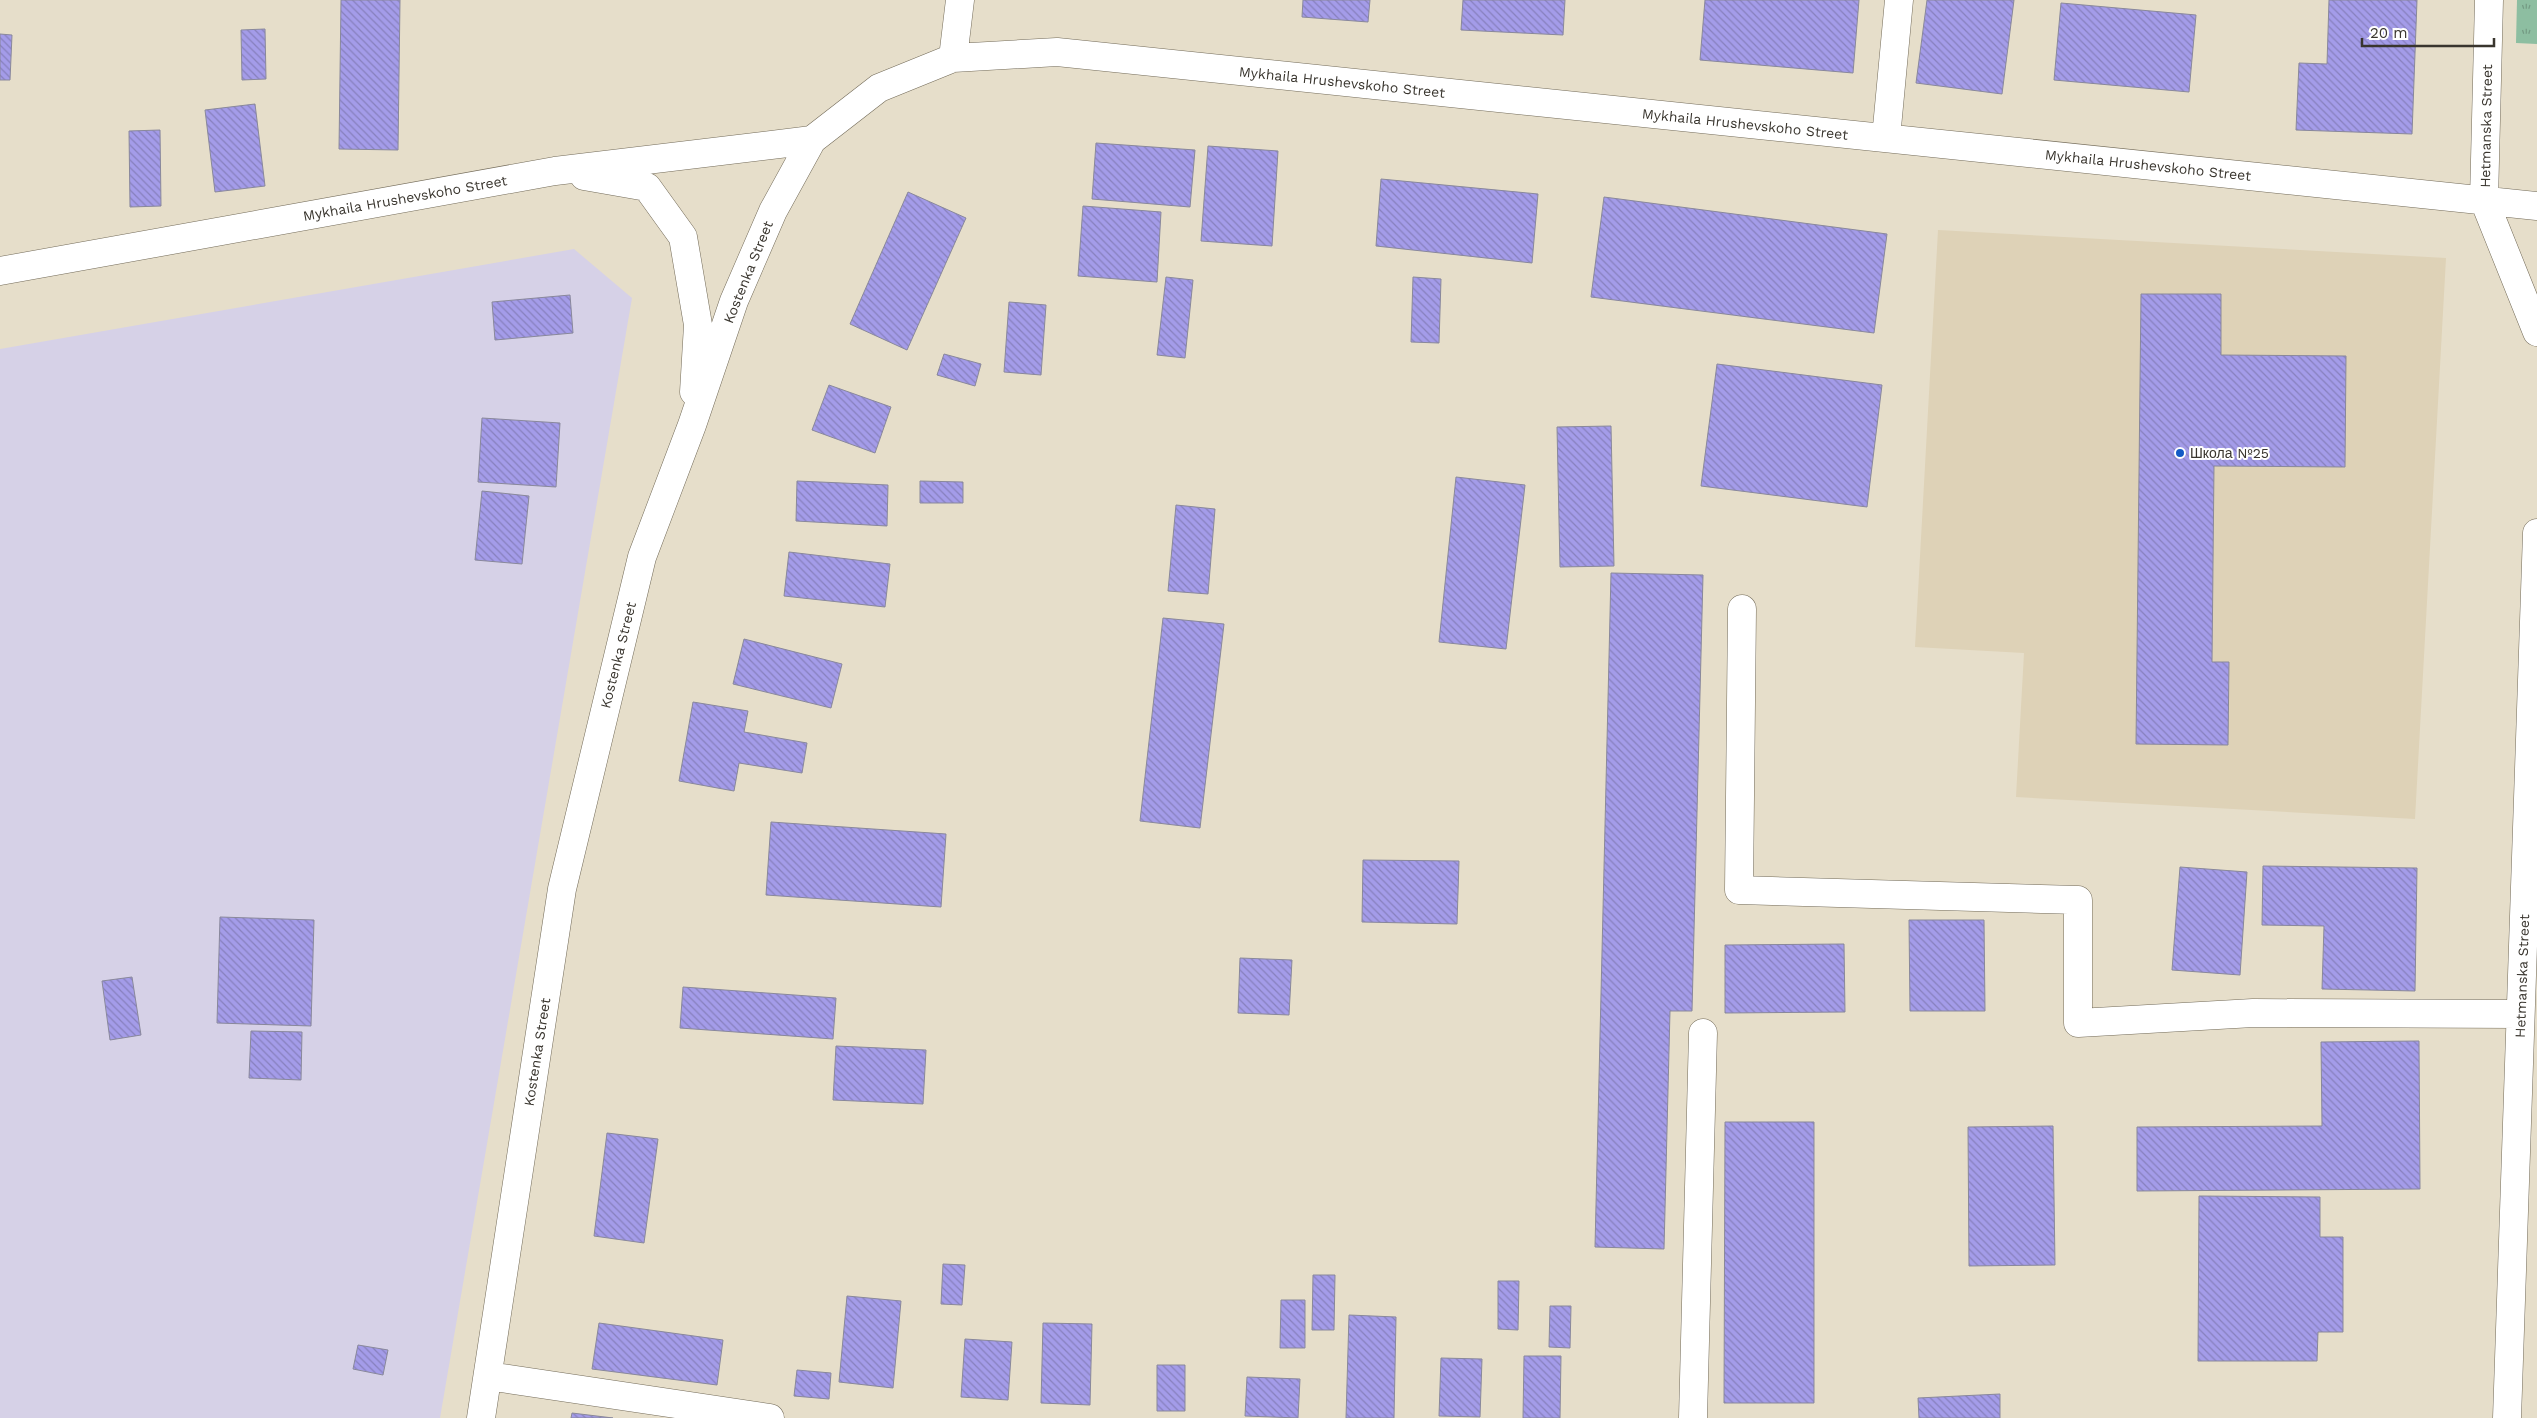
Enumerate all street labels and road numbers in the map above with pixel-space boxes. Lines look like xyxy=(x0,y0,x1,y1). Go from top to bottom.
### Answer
street label: Mykhaila Hrushevskoho Street xyxy=(1238,63,1446,101)
street label: Hetmanska Street xyxy=(2477,64,2495,188)
street label: Mykhaila Hrushevskoho Street xyxy=(1641,105,1849,143)
street label: Mykhaila Hrushevskoho Street xyxy=(2044,146,2252,184)
street label: Mykhaila Hrushevskoho Street xyxy=(302,172,509,224)
street label: Kostenka Street xyxy=(720,218,776,326)
street label: Kostenka Street xyxy=(597,600,639,710)
street label: Hetmanska Street xyxy=(2512,914,2532,1038)
street label: Kostenka Street xyxy=(521,997,553,1107)

